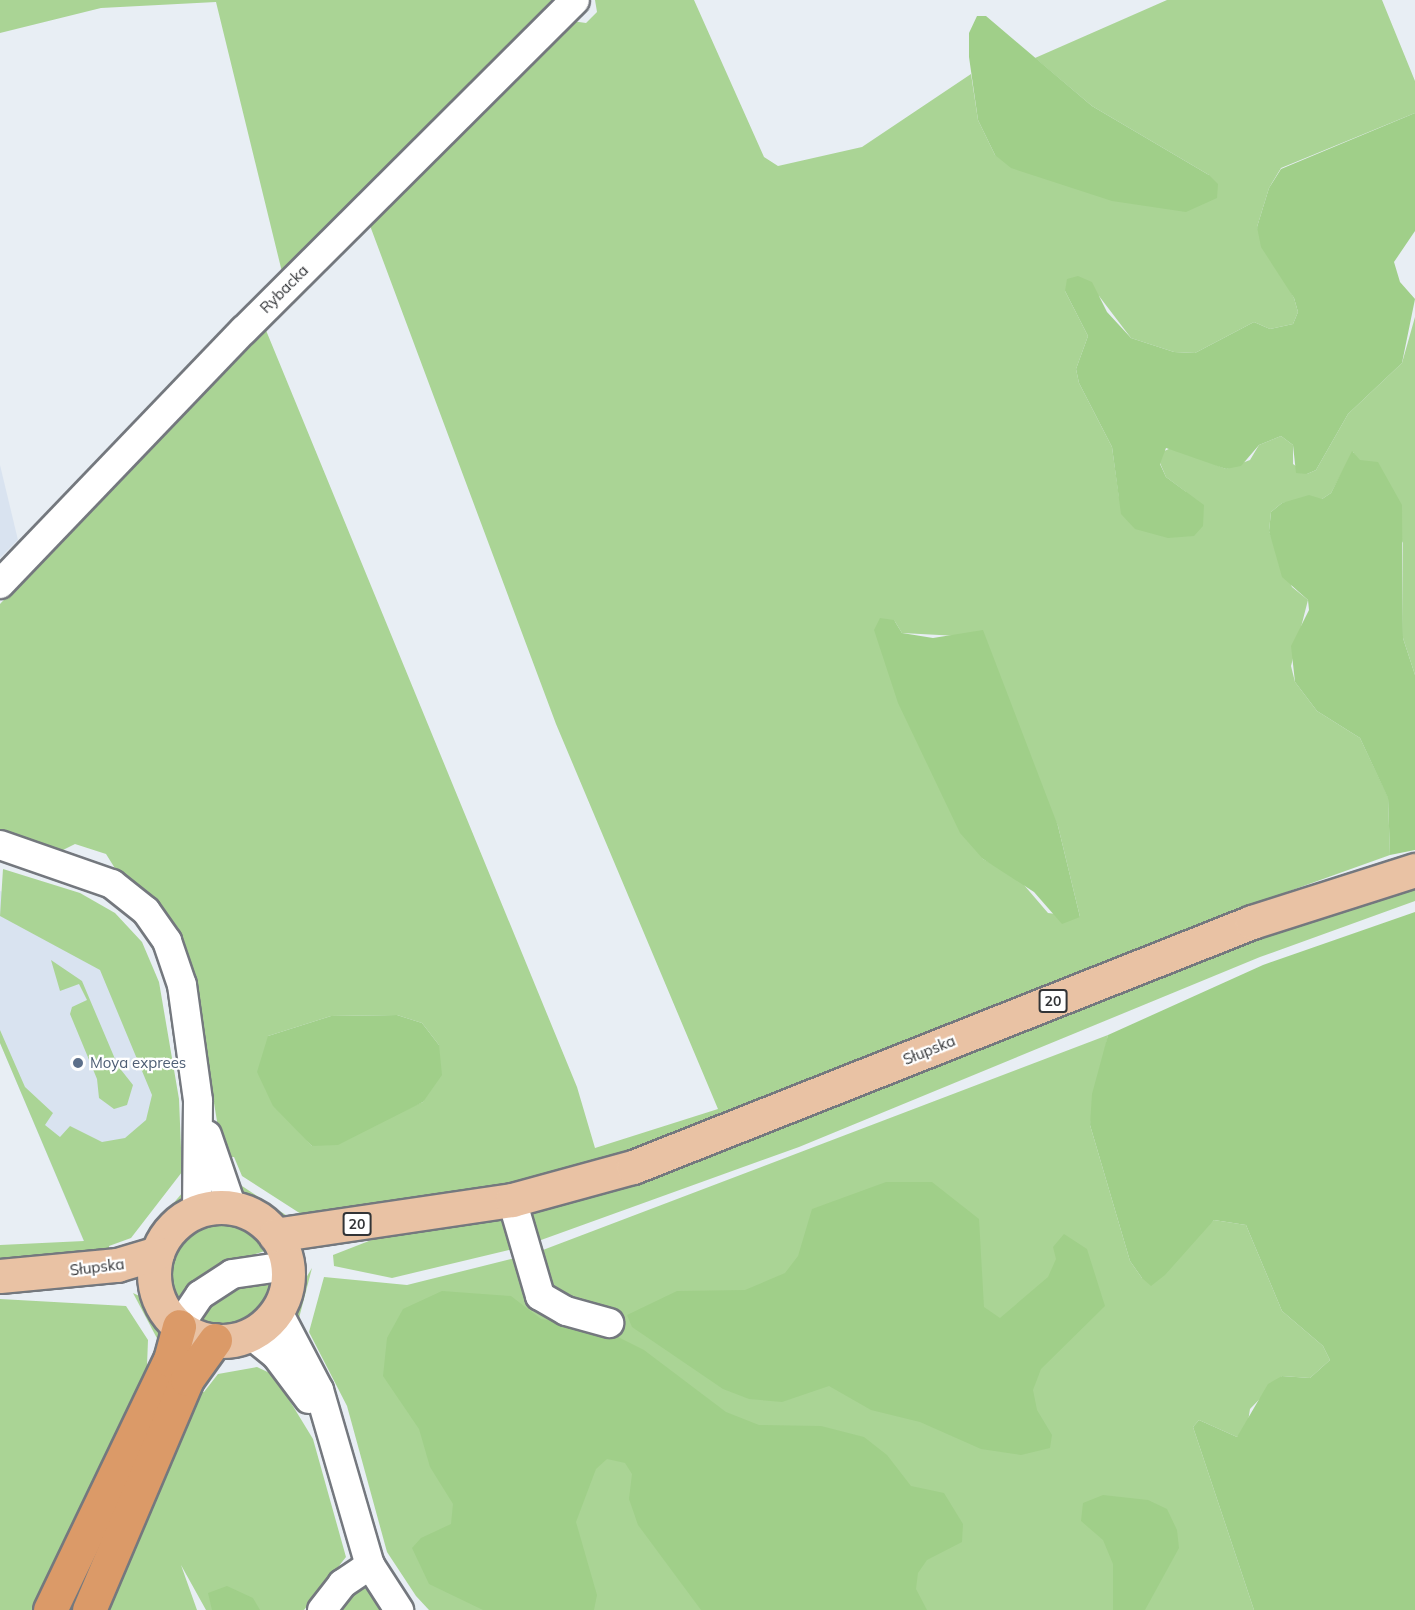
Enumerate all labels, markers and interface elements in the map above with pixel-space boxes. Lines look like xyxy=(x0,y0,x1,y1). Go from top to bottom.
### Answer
street label: Rybacka xyxy=(256,261,312,317)
road number: 20 xyxy=(1038,990,1068,1012)
street label: Słupska xyxy=(900,1031,958,1069)
place label: Moya exprees xyxy=(90,1054,186,1072)
marker: Moya exprees xyxy=(71,1056,85,1070)
road number: 20 xyxy=(342,1213,372,1235)
street label: Słupska xyxy=(69,1255,125,1279)

